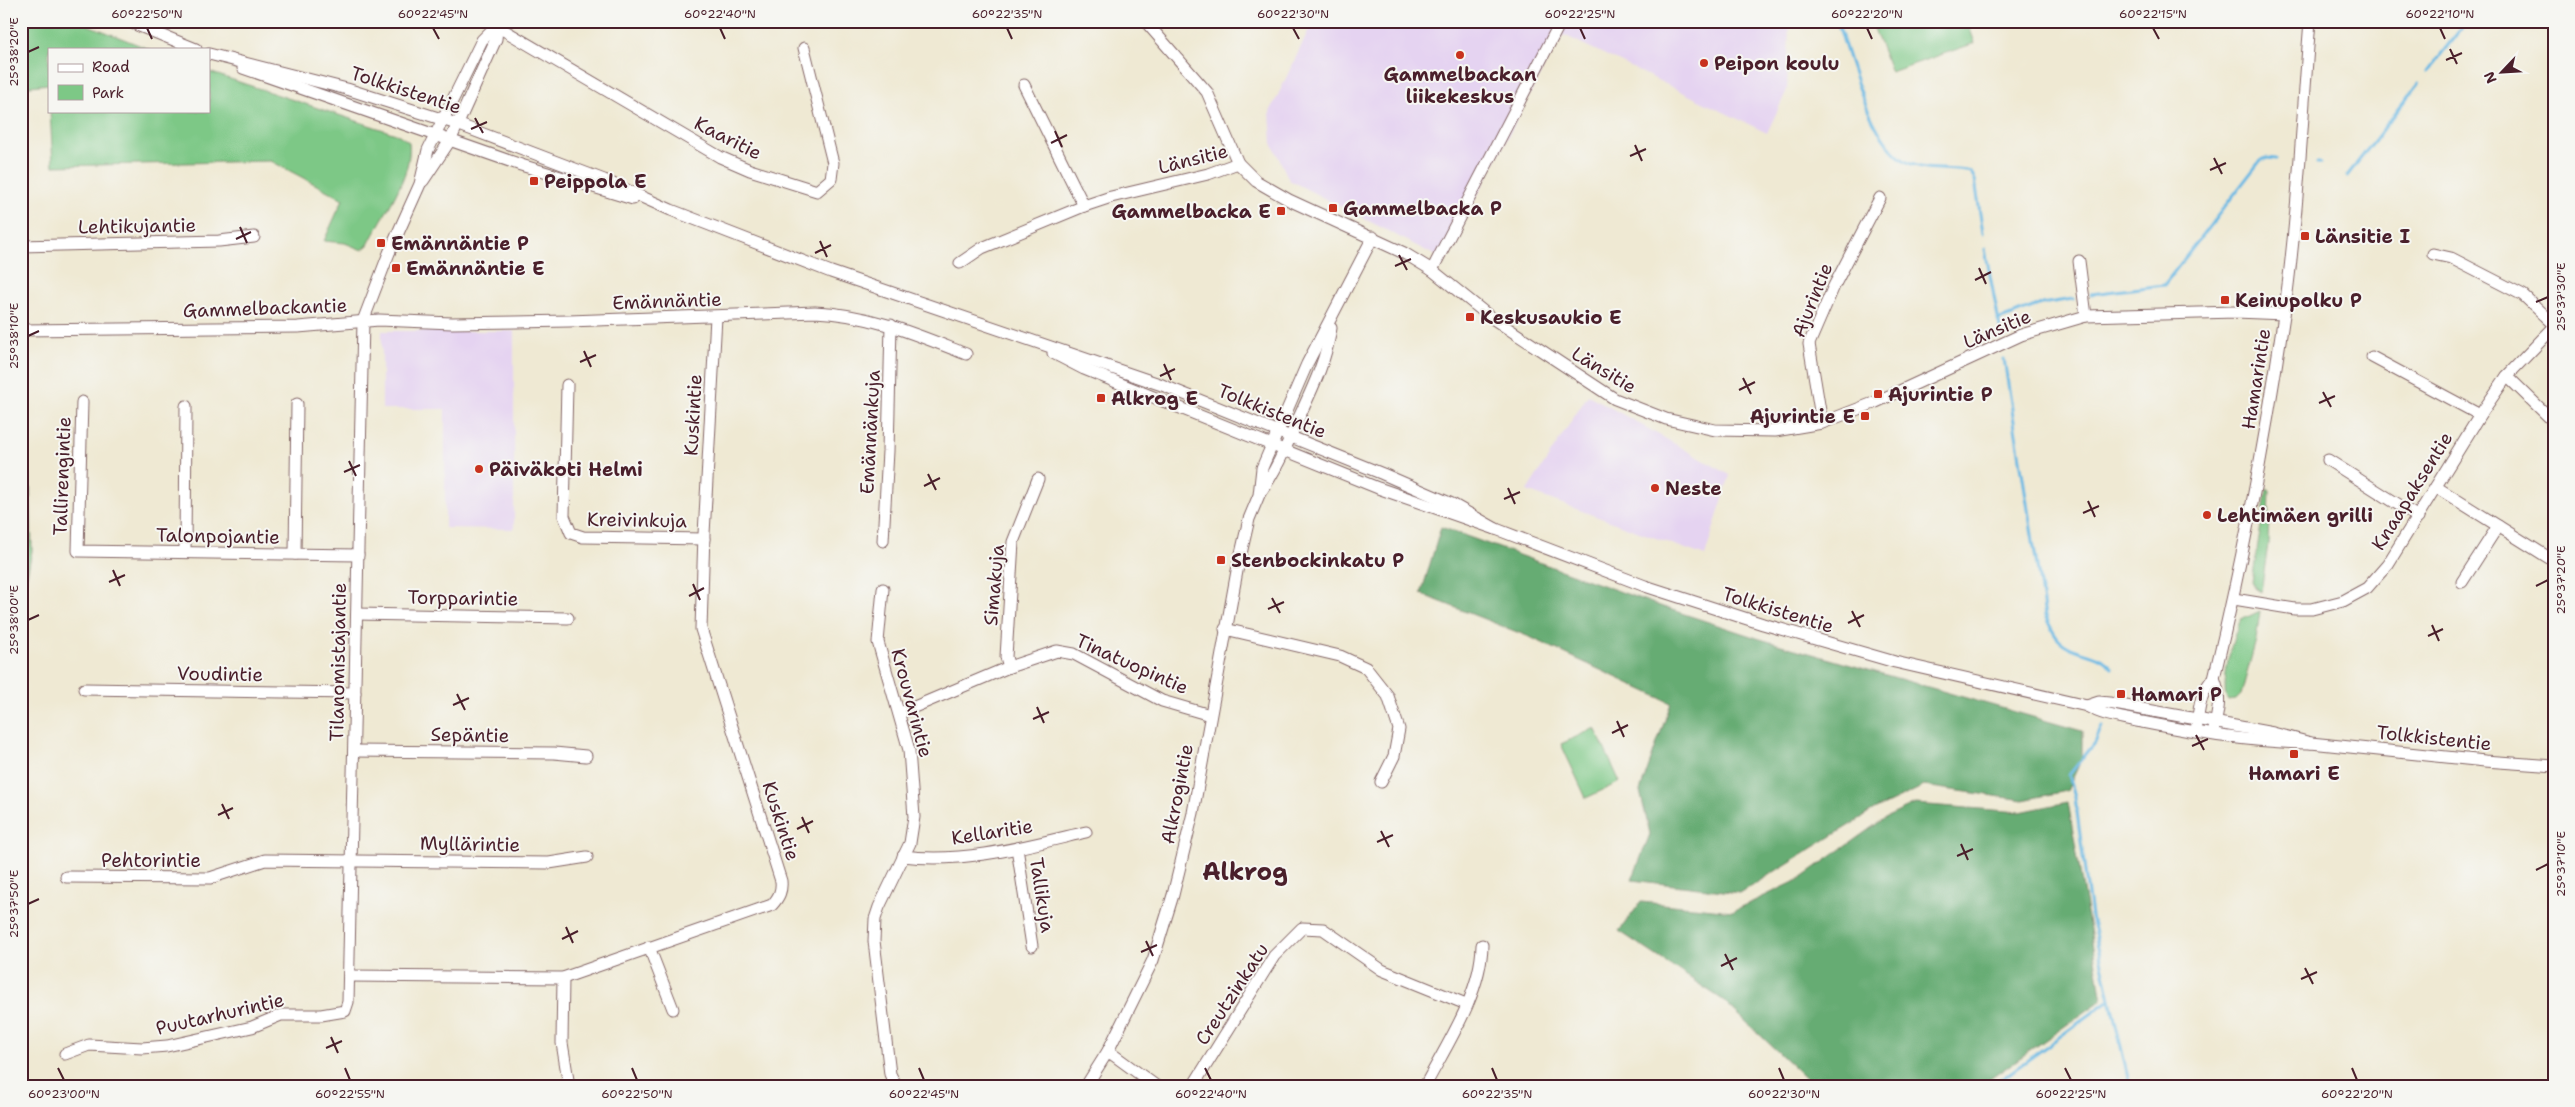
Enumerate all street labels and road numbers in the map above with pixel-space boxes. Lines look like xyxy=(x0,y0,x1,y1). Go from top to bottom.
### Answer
street label: Tolkkistentie xyxy=(347,60,465,120)
street label: Kaaritie xyxy=(690,110,766,166)
street label: Länsitie xyxy=(1155,138,1231,180)
street label: Lehtikujantie xyxy=(78,212,196,240)
street label: Ajurintie xyxy=(1786,259,1838,341)
street label: Emännäntie xyxy=(612,287,722,315)
street label: Gammelbackantie xyxy=(182,293,348,323)
street label: Länsitie xyxy=(1959,304,2035,354)
street label: Hamarintie xyxy=(2236,327,2276,431)
street label: Länsitie xyxy=(1567,341,1641,399)
street label: Emännänkuja xyxy=(854,369,886,495)
street label: Kuskintie xyxy=(678,373,708,457)
street label: Tolkkistentie xyxy=(1214,378,1330,444)
street label: Tallirengintie xyxy=(47,416,77,536)
street label: Knaapaksentie xyxy=(2366,427,2458,555)
street label: Kreivinkuja xyxy=(587,507,687,533)
street label: Talonpojantie xyxy=(156,522,280,550)
street label: Simakuja xyxy=(978,543,1010,627)
street label: Tolkkistentie xyxy=(1719,581,1837,639)
street label: Tilanomistajantie xyxy=(324,582,352,742)
street label: Torpparintie xyxy=(407,585,519,611)
street label: Tinatuopintie xyxy=(1072,628,1192,700)
street label: Krouvarintie xyxy=(885,646,939,760)
street label: Voudintie xyxy=(177,661,263,687)
street label: Tolkkistentie xyxy=(2375,720,2493,756)
street label: Sepäntie xyxy=(430,722,510,748)
street label: Alkrogintie xyxy=(1155,742,1199,846)
street label: Kuskintie xyxy=(756,778,806,864)
street label: Kellaritie xyxy=(949,813,1035,851)
street label: Myllärintie xyxy=(420,831,520,857)
street label: Pehtorintie xyxy=(101,848,201,873)
street label: Tallikuja xyxy=(1024,856,1060,934)
street label: Creutzinkatu xyxy=(1190,938,1274,1050)
street label: Puutarhurintie xyxy=(153,987,287,1041)

